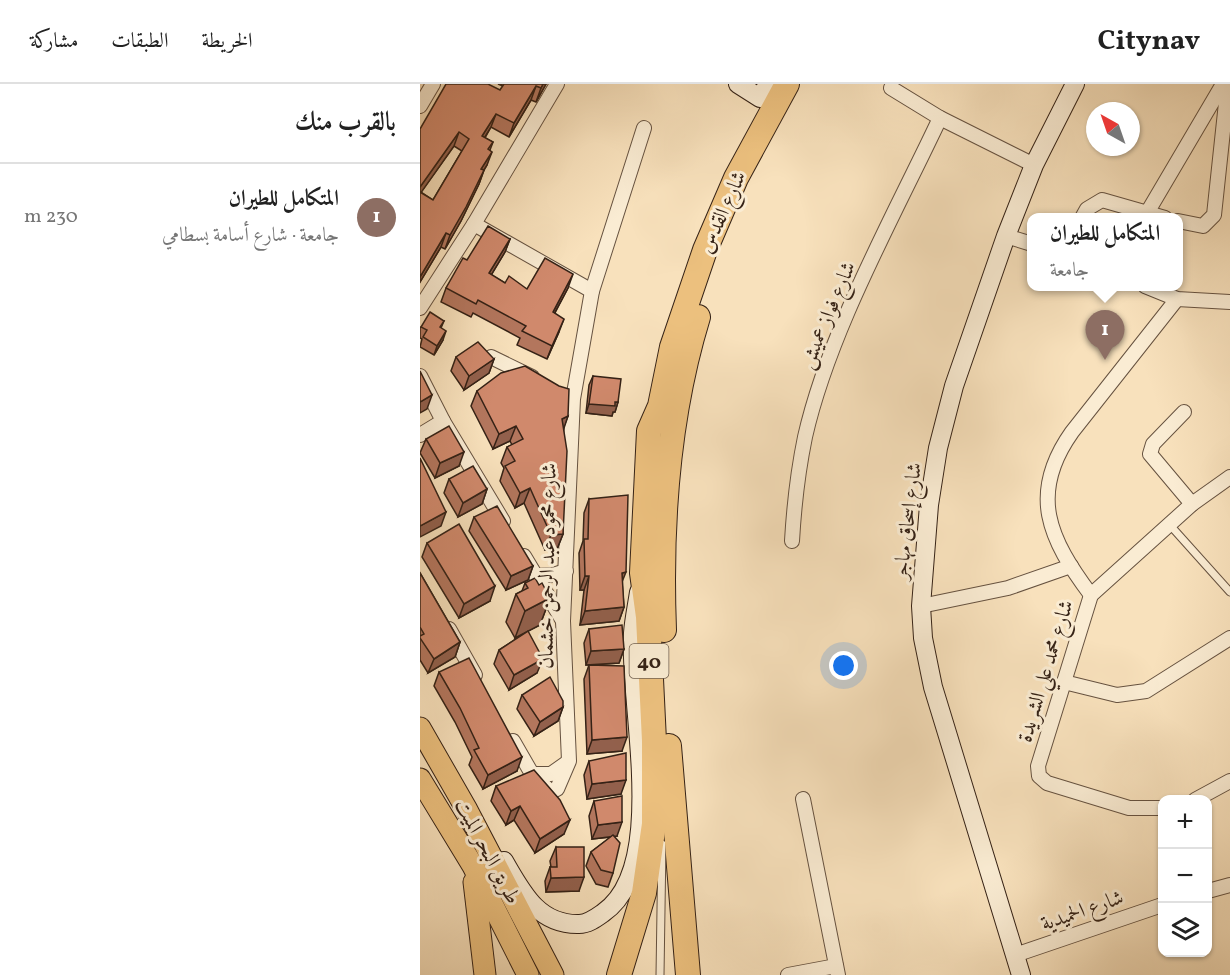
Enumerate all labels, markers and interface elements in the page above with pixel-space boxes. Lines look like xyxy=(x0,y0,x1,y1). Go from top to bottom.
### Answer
text: Citynav xyxy=(1097,22,1200,61)
text: مشاركة xyxy=(30,27,78,56)
text: الطبقات xyxy=(111,27,168,56)
text: الخريطة xyxy=(201,27,253,56)
north arrow xyxy=(1086,102,1140,156)
text: بالقرب منك xyxy=(295,105,396,141)
street label: شارع القدس xyxy=(692,167,756,259)
text: المتكامل للطيران xyxy=(228,184,339,215)
text: 230 m xyxy=(24,203,78,231)
text: 1 xyxy=(372,203,381,231)
popup xyxy=(1027,213,1183,291)
text: المتكامل للطيران xyxy=(1050,219,1160,250)
text: جامعة · شارع أسامة بسطامي xyxy=(162,222,339,250)
text: جامعة xyxy=(1050,257,1089,285)
street label: شارع فواز عميش xyxy=(793,258,866,374)
pin: 1 xyxy=(1086,310,1124,360)
street label: شارع إسحاق مهاجر xyxy=(887,461,932,584)
street label: شارع محمود عبد الرحمن خشمان xyxy=(532,463,567,669)
street label: شارع محمد علي الشريدة xyxy=(1011,597,1086,747)
road number: 40 xyxy=(630,644,668,678)
your location xyxy=(829,651,858,680)
street label: طريق البحر الميت xyxy=(447,794,527,910)
map controls xyxy=(1158,795,1212,957)
button: + xyxy=(1158,795,1212,849)
button: − xyxy=(1158,849,1212,903)
street label: شارع الحميدية xyxy=(1037,884,1128,941)
button: layers xyxy=(1158,903,1212,957)

